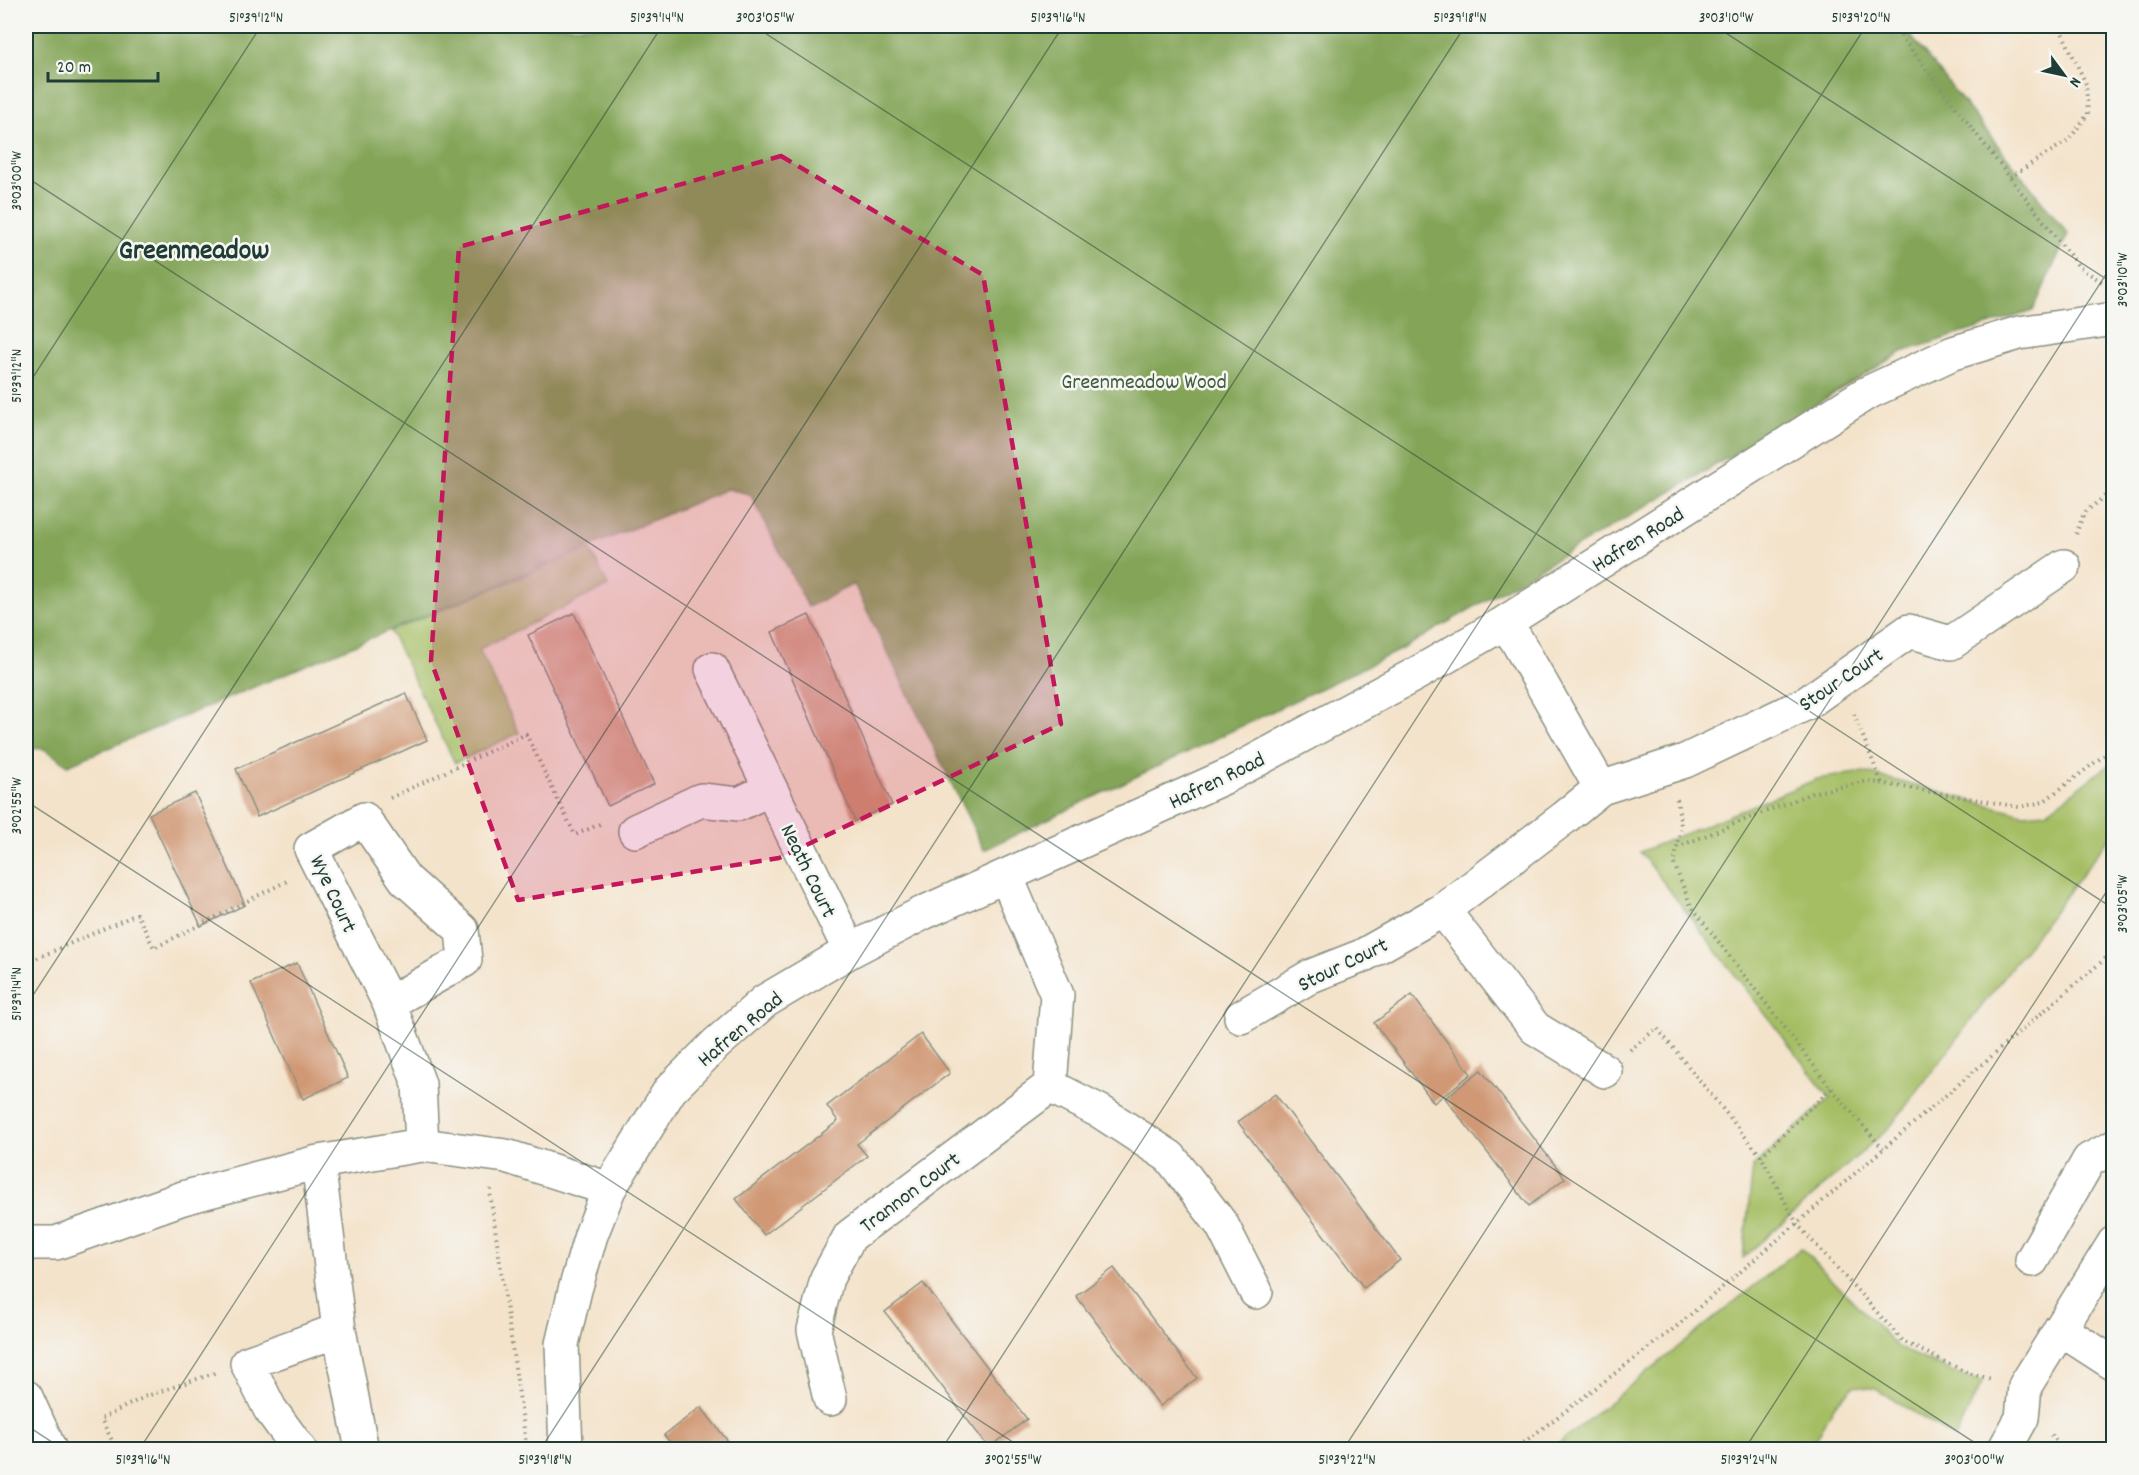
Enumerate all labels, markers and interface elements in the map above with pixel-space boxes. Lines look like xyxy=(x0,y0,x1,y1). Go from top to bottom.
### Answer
text: 51°39'12"N xyxy=(229,8,283,30)
text: 51°39'14"N xyxy=(630,8,684,30)
text: 3°03'05"W xyxy=(736,8,795,30)
text: 51°39'16"N xyxy=(1031,8,1085,30)
text: 51°39'18"N xyxy=(1433,8,1487,30)
text: 3°03'10"W xyxy=(1699,8,1754,30)
text: 51°39'20"N xyxy=(1831,8,1891,30)
scale bar xyxy=(48,45,158,83)
north arrow xyxy=(2034,45,2094,105)
text: 20 m xyxy=(57,56,91,81)
text: N xyxy=(2063,72,2086,91)
text: 3°03'00"W xyxy=(7,151,29,211)
district label: Greenmeadow xyxy=(119,233,269,273)
text: 3°03'10"W xyxy=(2113,252,2135,307)
text: 51°39'12"N xyxy=(7,349,29,403)
park label: Greenmeadow Wood xyxy=(1061,368,1227,399)
street label: Hafren Road xyxy=(1587,500,1691,582)
street label: Stour Court xyxy=(1793,641,1891,721)
street label: Hafren Road xyxy=(1164,746,1271,819)
text: 3°02'55"W xyxy=(7,777,29,835)
street label: Neath Court xyxy=(771,820,843,924)
street label: Wye Court xyxy=(300,850,363,938)
text: 3°03'05"W xyxy=(2113,874,2135,933)
street label: Stour Court xyxy=(1293,931,1394,1001)
text: 51°39'14"N xyxy=(7,967,29,1021)
street label: Hafren Road xyxy=(692,986,791,1076)
street label: Trannon Court xyxy=(854,1146,968,1242)
text: 51°39'16"N xyxy=(116,1450,170,1472)
text: 51°39'18"N xyxy=(518,1450,572,1472)
text: 3°02'55"W xyxy=(984,1450,1042,1472)
text: 51°39'22"N xyxy=(1318,1450,1376,1472)
text: 51°39'24"N xyxy=(1720,1450,1778,1472)
text: 3°03'00"W xyxy=(1944,1450,2004,1472)

